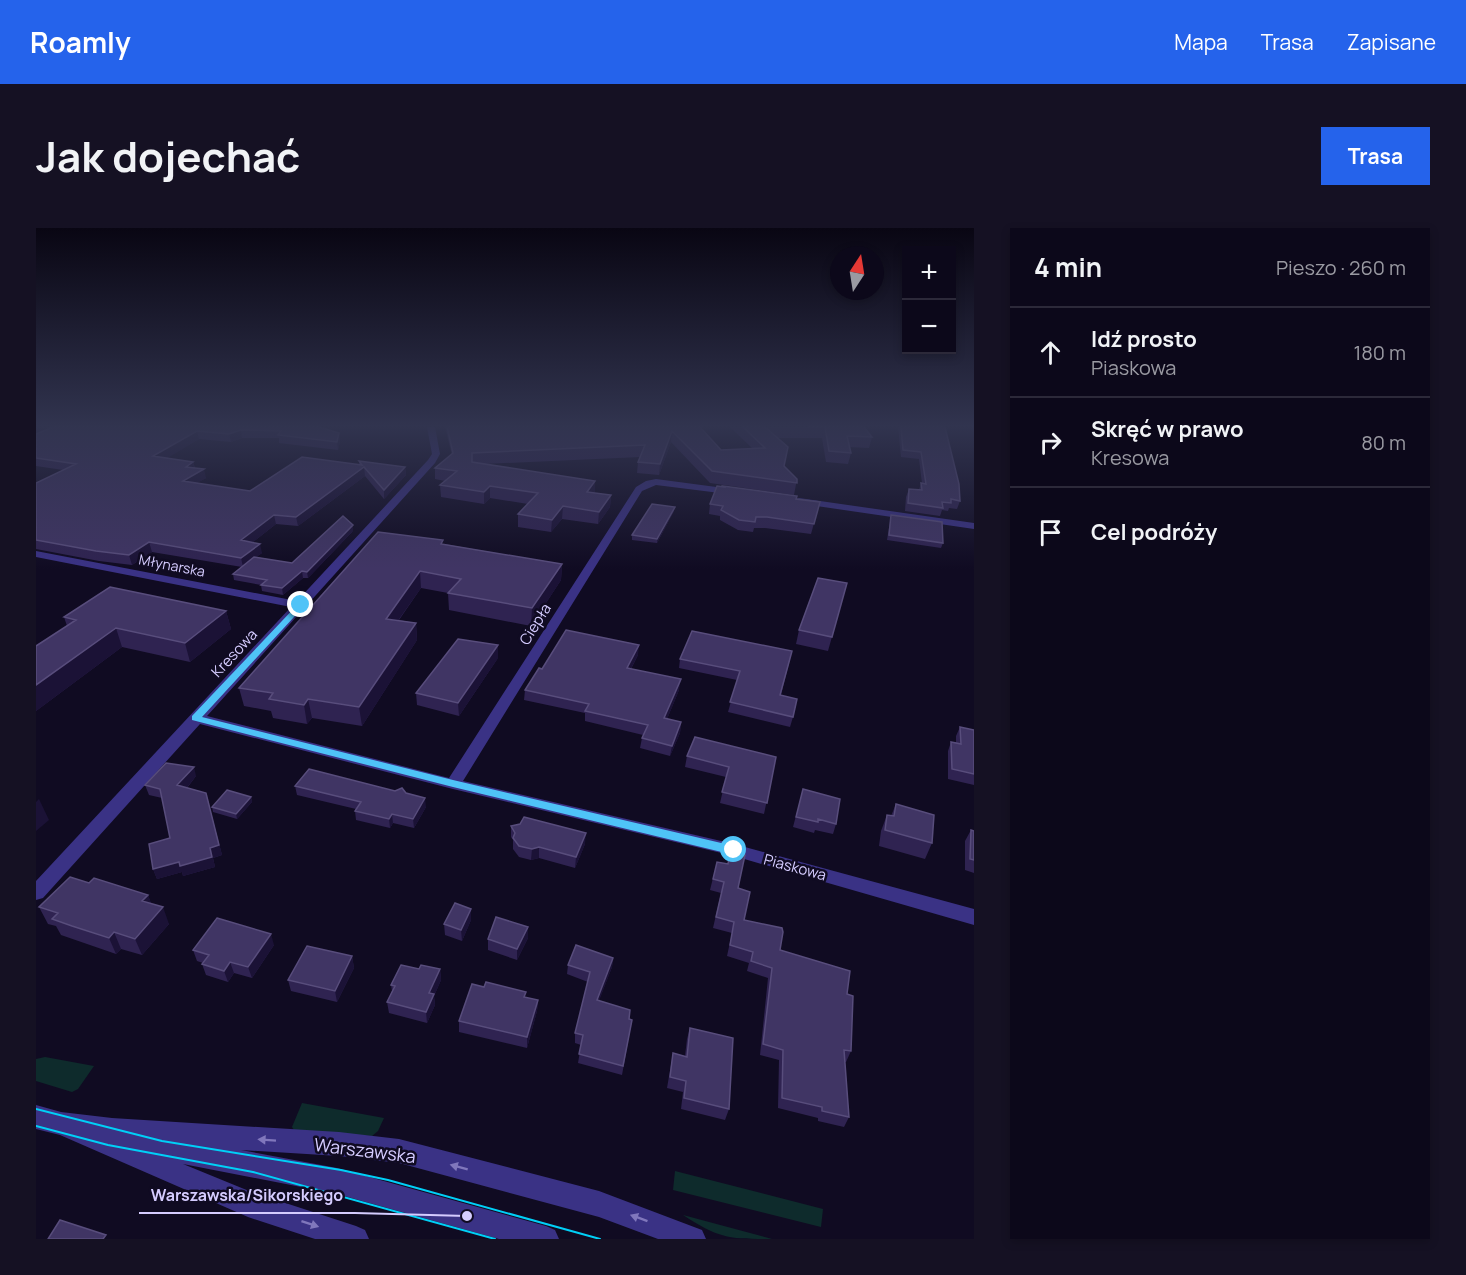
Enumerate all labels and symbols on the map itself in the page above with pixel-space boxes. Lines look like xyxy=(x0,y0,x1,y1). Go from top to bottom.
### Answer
north arrow xyxy=(830,246,884,300)
street label: Młynarska xyxy=(137,549,207,581)
route end xyxy=(287,591,313,617)
street label: Ciepła xyxy=(514,599,556,649)
street label: Kresowa xyxy=(206,624,262,682)
route start xyxy=(720,836,746,862)
street label: Piaskowa xyxy=(761,849,829,885)
street label: Warszawska xyxy=(313,1132,417,1168)
one-way arrow xyxy=(257,1136,276,1145)
one-way arrow xyxy=(450,1161,468,1171)
callout: Warszawska/Sikorskiego xyxy=(139,1179,355,1213)
text: Warszawska/Sikorskiego xyxy=(151,1184,343,1206)
one-way arrow xyxy=(629,1212,647,1222)
one-way arrow xyxy=(302,1220,320,1230)

